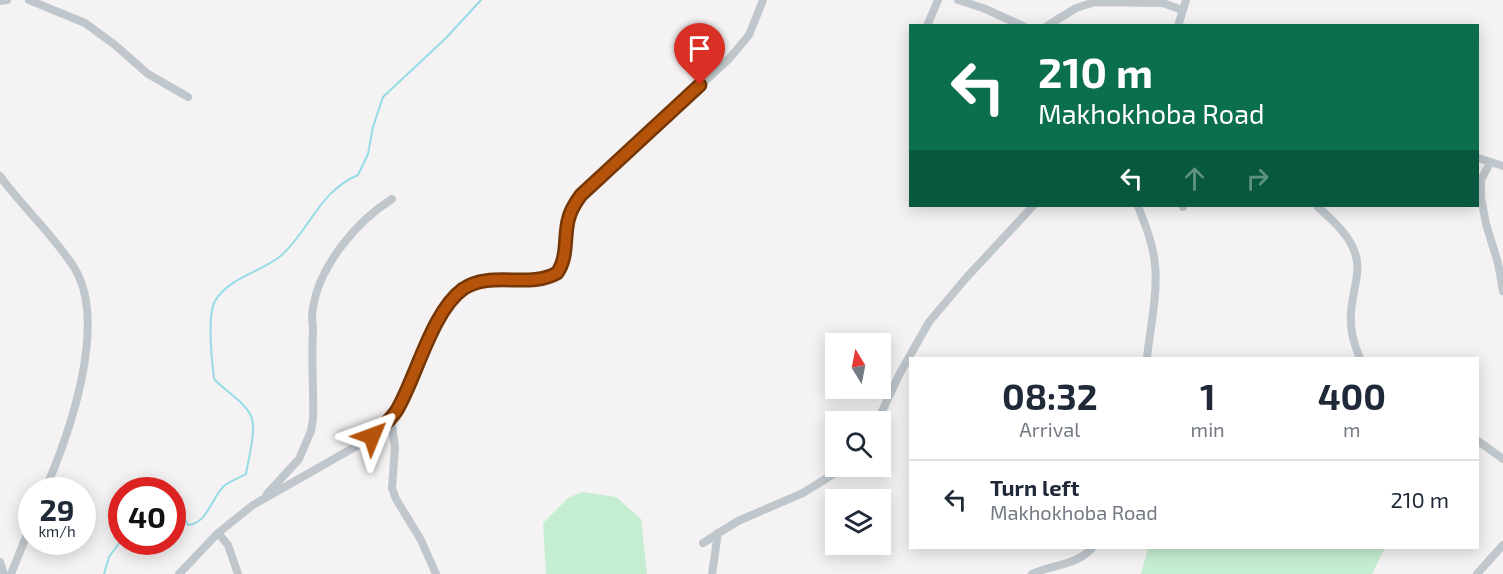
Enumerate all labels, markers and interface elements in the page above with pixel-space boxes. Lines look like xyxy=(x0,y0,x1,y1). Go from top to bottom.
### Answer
pin xyxy=(674,23,725,85)
icon: arrive xyxy=(683,32,716,65)
text: 210 m xyxy=(1038,46,1153,96)
icon: left xyxy=(939,48,1017,126)
text: Makhokhoba Road xyxy=(1038,97,1264,129)
icon: left xyxy=(1115,162,1148,195)
icon: ahead xyxy=(1178,162,1211,195)
icon: right xyxy=(1241,162,1274,195)
north arrow xyxy=(825,333,891,399)
map controls xyxy=(825,333,891,555)
text: 08:32 xyxy=(1002,374,1098,417)
text: 1 xyxy=(1200,374,1215,417)
text: 400 xyxy=(1318,374,1386,417)
position arrow xyxy=(340,404,404,468)
button: search xyxy=(825,411,891,477)
text: Arrival xyxy=(1019,417,1080,441)
text: min xyxy=(1191,417,1225,441)
text: m xyxy=(1343,417,1361,441)
text: Turn left xyxy=(990,474,1079,500)
speed limit sign: 40 xyxy=(108,477,186,555)
icon: left xyxy=(939,483,972,516)
text: 210 m xyxy=(1390,486,1449,512)
button: layers xyxy=(825,489,891,555)
text: 29 xyxy=(39,491,75,527)
text: Makhokhoba Road xyxy=(990,500,1158,524)
text: km/h xyxy=(38,522,76,540)

